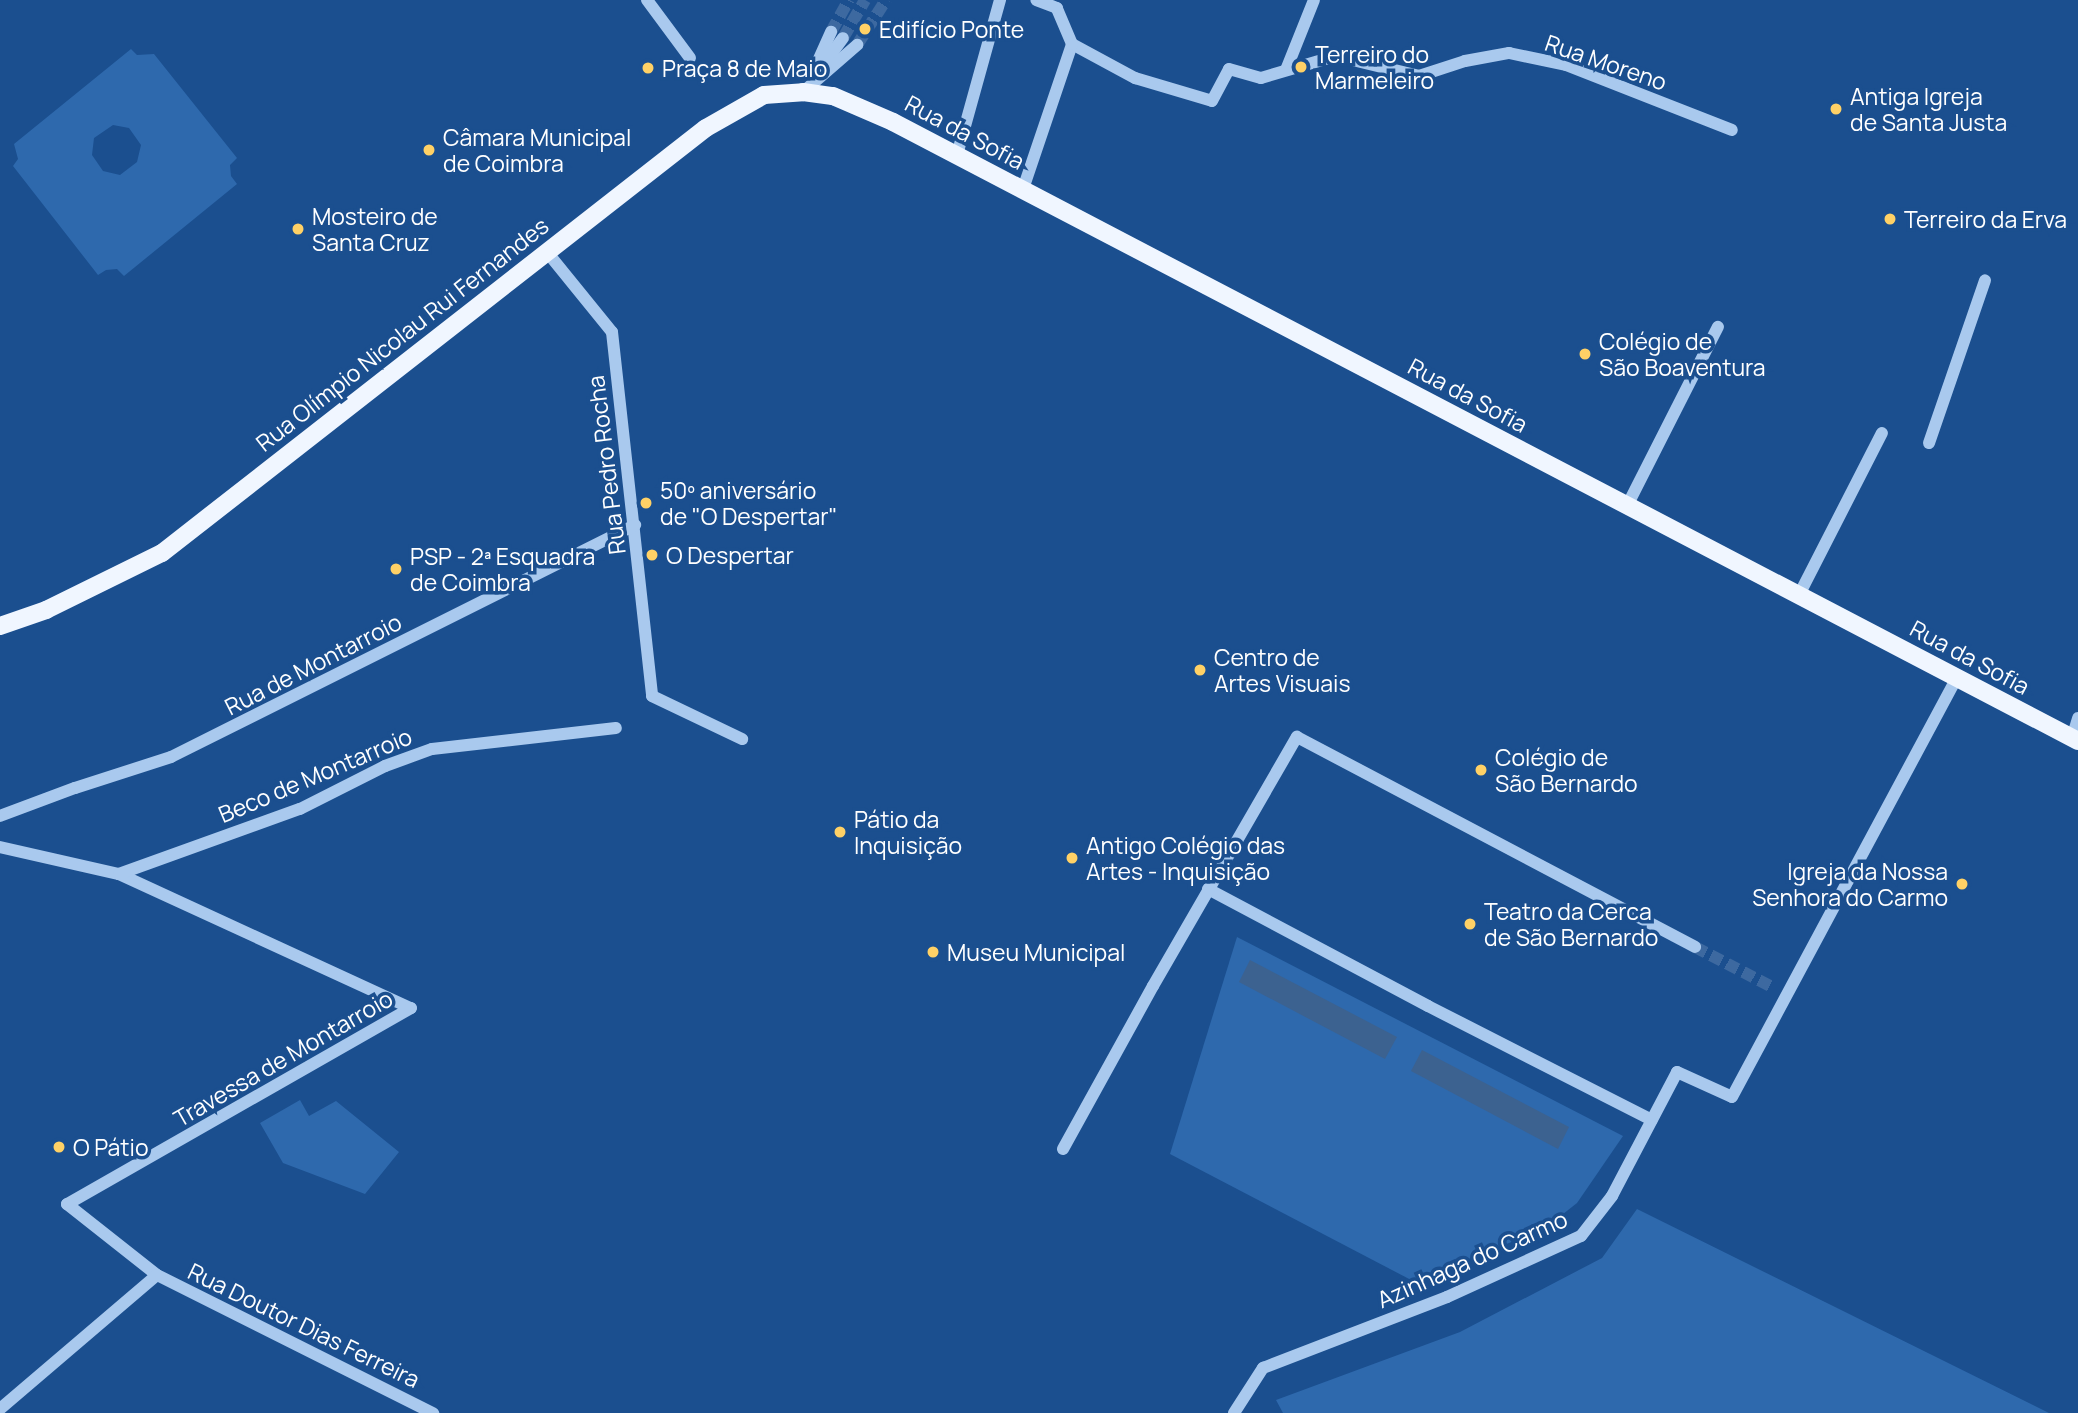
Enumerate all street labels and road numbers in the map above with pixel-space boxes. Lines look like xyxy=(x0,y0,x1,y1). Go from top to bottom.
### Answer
street label: Rua Moreno xyxy=(1542,28,1670,96)
street label: Rua da Sofia xyxy=(901,89,1029,175)
street label: Rua Olímpio Nicolau Rui Fernandes xyxy=(250,211,554,457)
street label: Rua da Sofia xyxy=(1404,352,1532,438)
street label: Rua Pedro Rocha xyxy=(581,374,631,556)
street label: Rua de Montarroio xyxy=(220,608,406,720)
street label: Rua da Sofia xyxy=(1906,614,2034,700)
street label: Beco de Montarroio xyxy=(214,722,416,828)
street label: Travessa de Montarroio xyxy=(169,984,397,1132)
street label: Azinhaga do Carmo xyxy=(1372,1205,1572,1313)
street label: Rua Doutor Dias Ferreira xyxy=(184,1257,424,1393)

